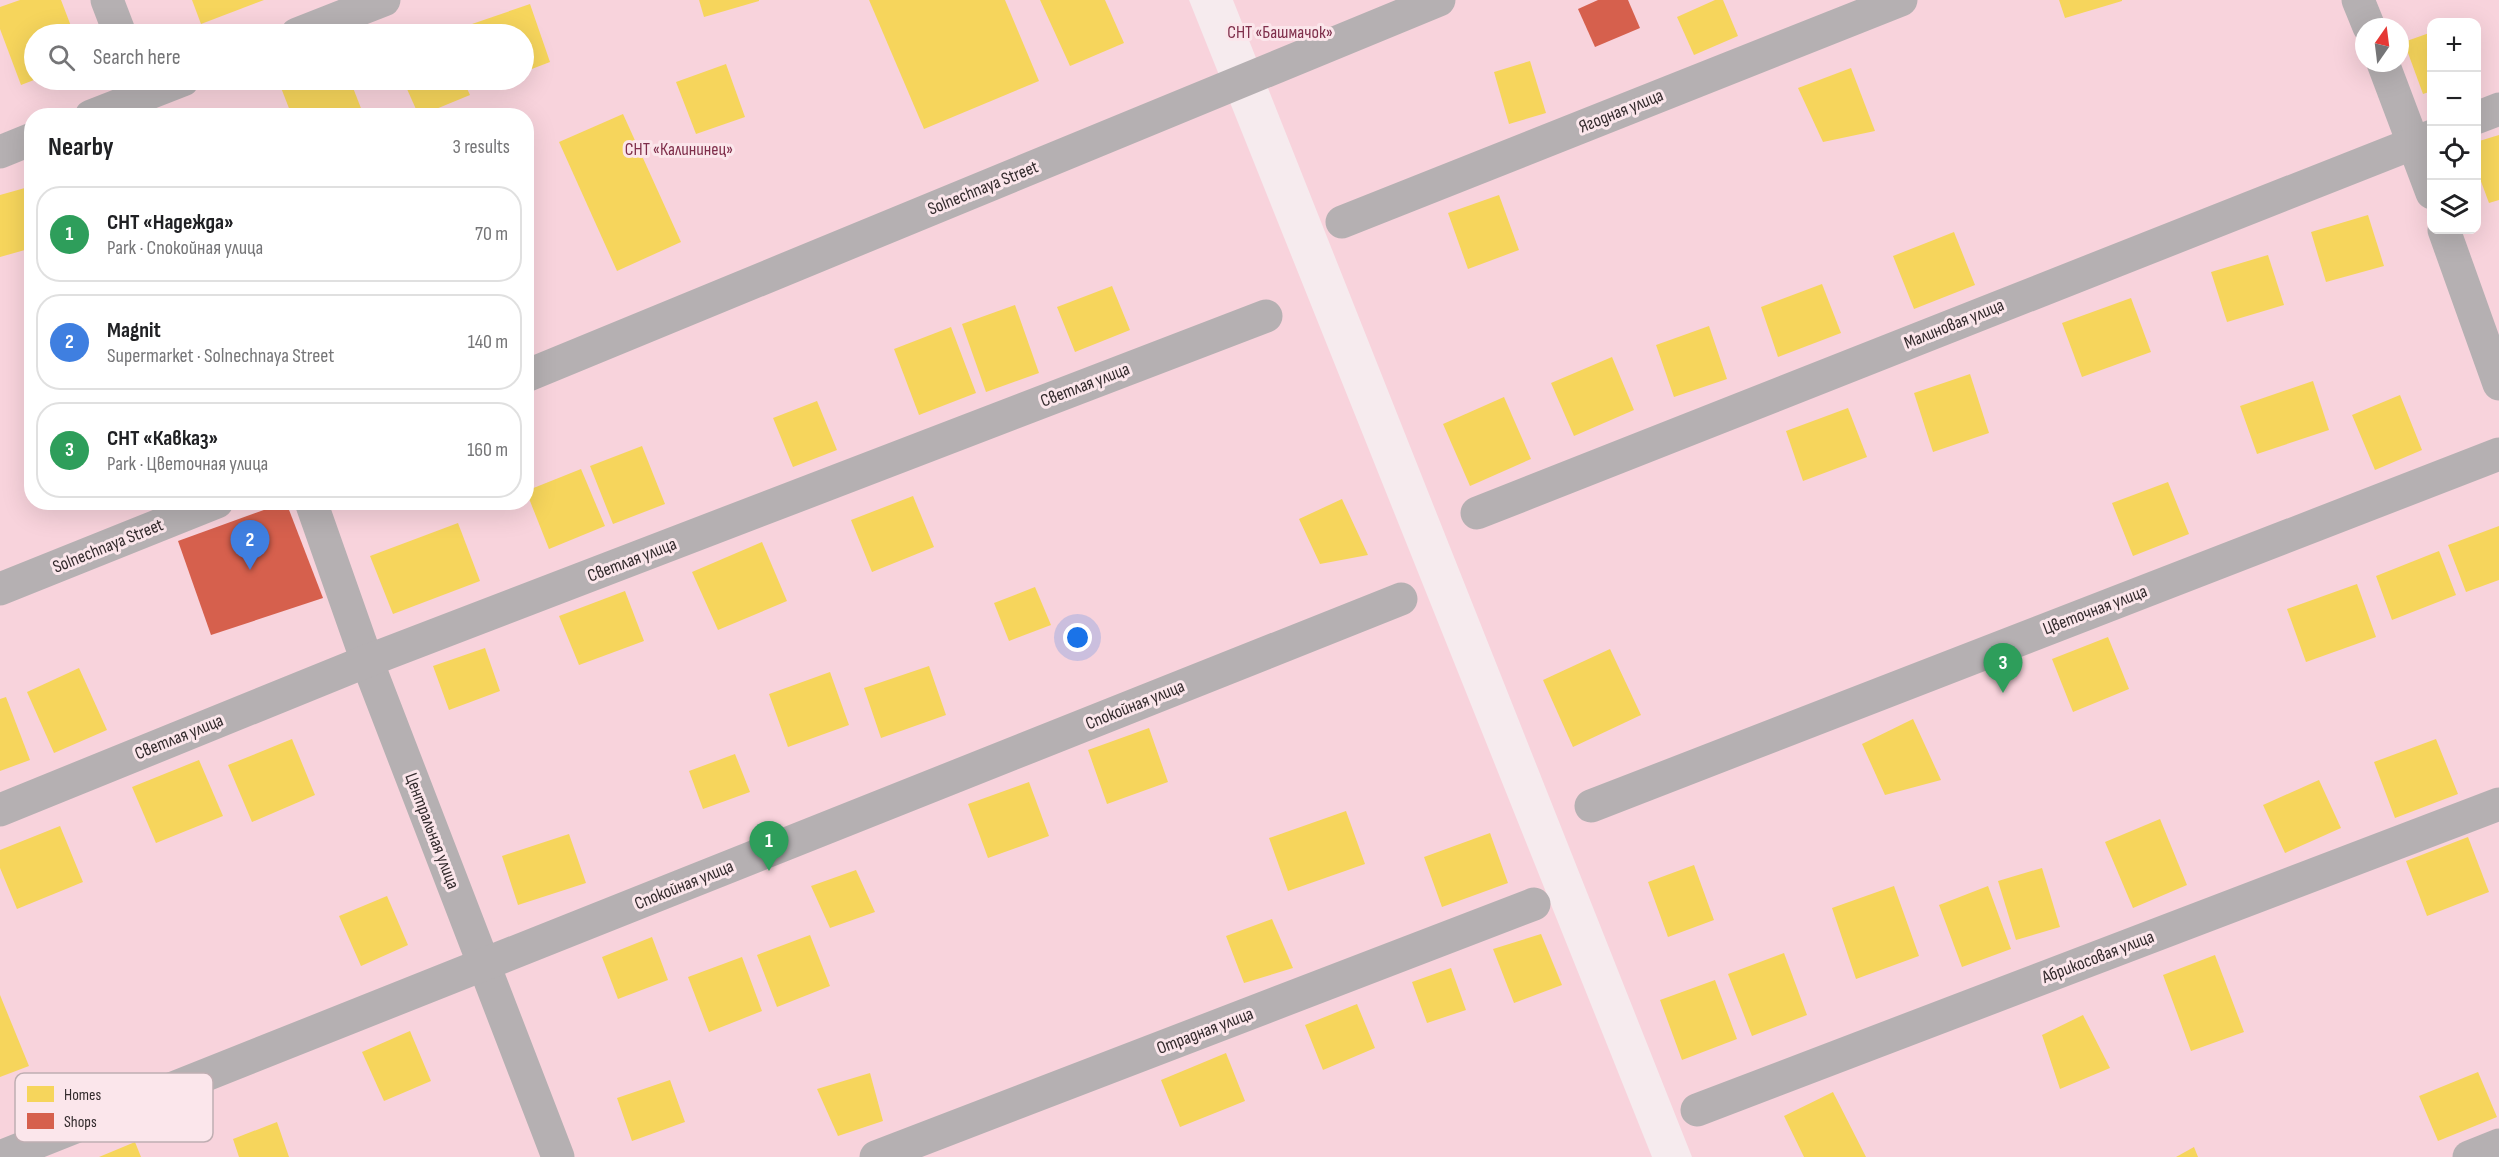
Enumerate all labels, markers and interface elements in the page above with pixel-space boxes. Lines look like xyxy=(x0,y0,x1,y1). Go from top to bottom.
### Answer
north arrow xyxy=(2355,18,2409,72)
map controls xyxy=(2427,18,2481,234)
button: + xyxy=(2427,18,2481,72)
park label: СНТ «Башмачок» xyxy=(1227,22,1333,43)
search box xyxy=(24,24,534,90)
icon: search xyxy=(45,41,78,74)
text: Search here xyxy=(93,44,180,71)
button: − xyxy=(2427,72,2481,126)
street label: Ягодная улица xyxy=(1576,85,1666,137)
button: locate xyxy=(2427,126,2481,180)
text: Nearby xyxy=(48,132,114,163)
text: 3 results xyxy=(453,135,510,159)
park label: СНТ «Калининец» xyxy=(625,139,733,160)
street label: Solnechnaya Street xyxy=(925,156,1042,220)
button: layers xyxy=(2427,180,2481,234)
text: СНТ «Надежда» xyxy=(107,209,234,236)
text: 1 xyxy=(66,222,73,246)
text: 70 m xyxy=(475,222,508,246)
text: Park · Спокойная улица xyxy=(107,236,263,260)
street label: Малиновая улица xyxy=(1901,294,2007,354)
text: Magnit xyxy=(107,317,161,344)
text: 2 xyxy=(65,330,74,354)
text: 140 m xyxy=(468,330,508,354)
text: Supermarket · Solnechnaya Street xyxy=(107,344,334,368)
street label: Светлая улица xyxy=(1038,358,1133,412)
text: СНТ «Кавказ» xyxy=(107,425,218,452)
text: 3 xyxy=(65,438,74,462)
text: 160 m xyxy=(467,438,508,462)
text: Park · Цветочная улица xyxy=(107,452,268,476)
street label: Solnechnaya Street xyxy=(50,514,167,578)
pin: 2 xyxy=(230,520,270,570)
street label: Светлая улица xyxy=(585,533,680,587)
street label: Цветочная улица xyxy=(2040,581,2150,639)
your location xyxy=(1063,623,1092,652)
pin: 3 xyxy=(1984,644,2022,693)
street label: Спокойная улица xyxy=(1082,676,1188,734)
street label: Светлая улица xyxy=(132,710,226,764)
street label: Центральная улица xyxy=(400,770,464,892)
pin: 1 xyxy=(750,822,788,871)
street label: Спокойная улица xyxy=(631,856,737,914)
street label: Абрикосовая улица xyxy=(2038,926,2157,988)
street label: Отрадная улица xyxy=(1154,1003,1256,1059)
legend xyxy=(15,1073,213,1142)
text: Homes xyxy=(64,1086,101,1105)
text: Shops xyxy=(64,1113,97,1132)

